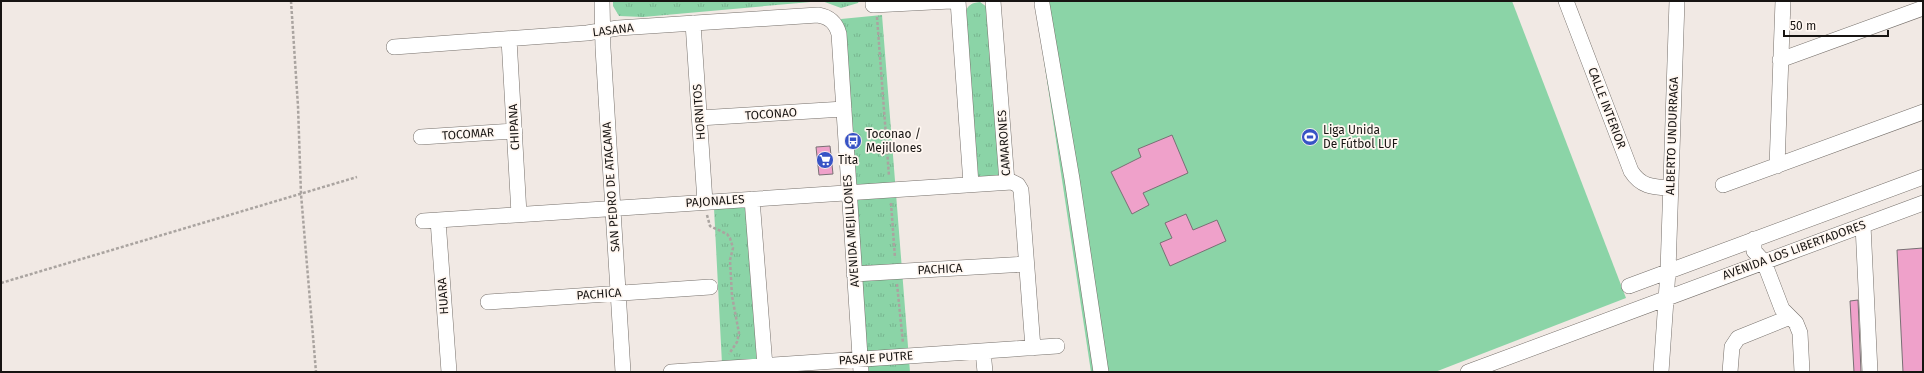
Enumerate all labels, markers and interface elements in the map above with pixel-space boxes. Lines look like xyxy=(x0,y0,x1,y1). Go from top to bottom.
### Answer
scale bar xyxy=(1784,12,1888,38)
text: 50 m xyxy=(1790,19,1816,33)
street label: LASANA xyxy=(592,21,634,39)
street label: CALLE INTERIOR xyxy=(1585,65,1629,151)
street label: ALBERTO UNDURRAGA xyxy=(1663,76,1681,195)
street label: HORNITOS xyxy=(690,83,708,140)
street label: CHIPANA xyxy=(506,103,522,151)
street label: TOCONAO xyxy=(745,105,797,123)
street label: CAMARONES xyxy=(995,109,1013,177)
street label: SAN PEDRO DE ATACAMA xyxy=(599,121,623,252)
place label: Liga Unida De Fútbol LUF xyxy=(1323,123,1398,151)
street label: TOCOMAR xyxy=(441,125,495,143)
place label: Toconao / Mejillones xyxy=(866,127,922,155)
sports icon: Liga Unida De Fútbol LUF xyxy=(1300,127,1320,147)
bus stop icon: Toconao / Mejillones xyxy=(843,131,863,151)
supermarket icon: Tita xyxy=(815,150,835,170)
place label: Tita xyxy=(838,153,858,167)
street label: AVENIDA MEJILLONES xyxy=(840,174,862,288)
street label: PAJONALES xyxy=(685,192,745,210)
street label: AVENIDA LOS LIBERTADORES xyxy=(1720,217,1868,282)
street label: PACHICA xyxy=(917,261,963,277)
street label: HUARA xyxy=(435,277,451,315)
street label: PACHICA xyxy=(576,285,622,303)
street label: PASAJE PUTRE xyxy=(838,348,914,368)

